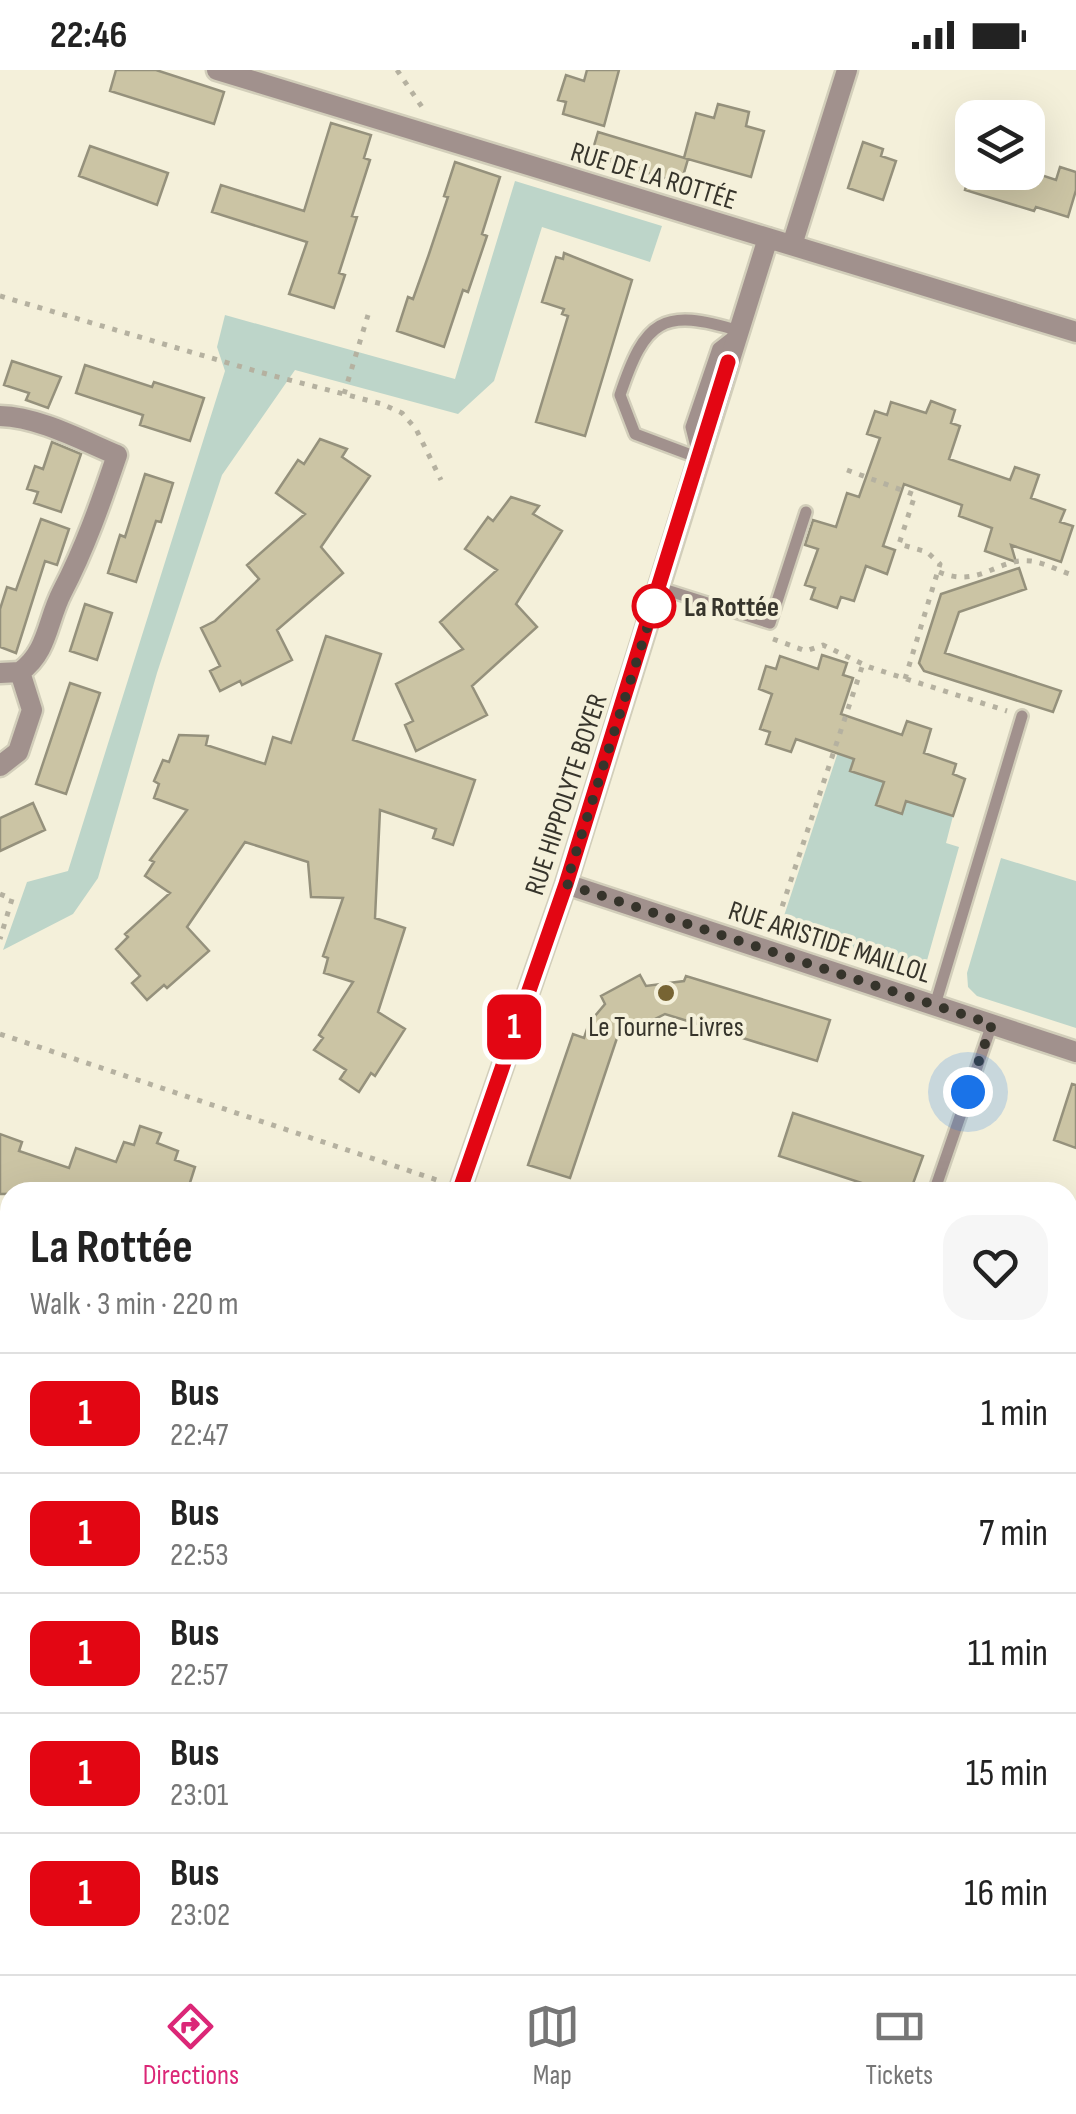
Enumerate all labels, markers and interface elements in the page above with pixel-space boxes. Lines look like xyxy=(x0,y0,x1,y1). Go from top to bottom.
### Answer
text: 22:46 xyxy=(50,13,127,58)
map controls xyxy=(955,100,1045,190)
button: layers xyxy=(955,100,1045,190)
street label: RUE DE LA ROTTÉE xyxy=(567,136,740,217)
marker: La Rottée xyxy=(633,585,675,627)
place label: La Rottée xyxy=(684,591,779,624)
street label: RUE HIPPOLYTE BOYER xyxy=(518,690,615,899)
street label: RUE ARISTIDE MAILLOL xyxy=(724,894,935,991)
marker: Le Tourne-Livres xyxy=(655,982,677,1004)
line badge: 1 xyxy=(482,994,546,1060)
text: 1 xyxy=(507,1006,521,1049)
place label: Le Tourne-Livres xyxy=(588,1011,744,1044)
your location xyxy=(943,1067,993,1117)
button: heart xyxy=(943,1215,1048,1320)
text: La Rottée xyxy=(30,1219,193,1276)
text: Walk · 3 min · 220 m xyxy=(30,1285,239,1324)
text: Bus xyxy=(170,1371,219,1416)
text: 1 min xyxy=(981,1391,1048,1436)
text: 1 xyxy=(78,1392,92,1435)
text: 22:47 xyxy=(170,1416,228,1455)
text: Bus xyxy=(170,1491,219,1536)
text: 7 min xyxy=(979,1511,1048,1556)
text: 1 xyxy=(78,1512,92,1555)
text: 22:53 xyxy=(170,1536,229,1575)
text: Bus xyxy=(170,1611,219,1656)
text: 11 min xyxy=(968,1631,1048,1676)
text: 1 xyxy=(78,1632,92,1675)
text: 22:57 xyxy=(170,1656,228,1695)
text: Bus xyxy=(170,1731,219,1776)
text: 15 min xyxy=(966,1751,1048,1796)
text: 1 xyxy=(78,1752,92,1795)
text: 23:01 xyxy=(170,1776,228,1815)
text: Bus xyxy=(170,1851,219,1896)
text: 16 min xyxy=(964,1871,1048,1916)
text: 1 xyxy=(78,1872,92,1915)
text: 23:02 xyxy=(170,1896,230,1935)
tab: Directions xyxy=(143,1999,239,2092)
tab: Map xyxy=(525,1999,580,2092)
tab: Tickets xyxy=(866,1999,933,2092)

